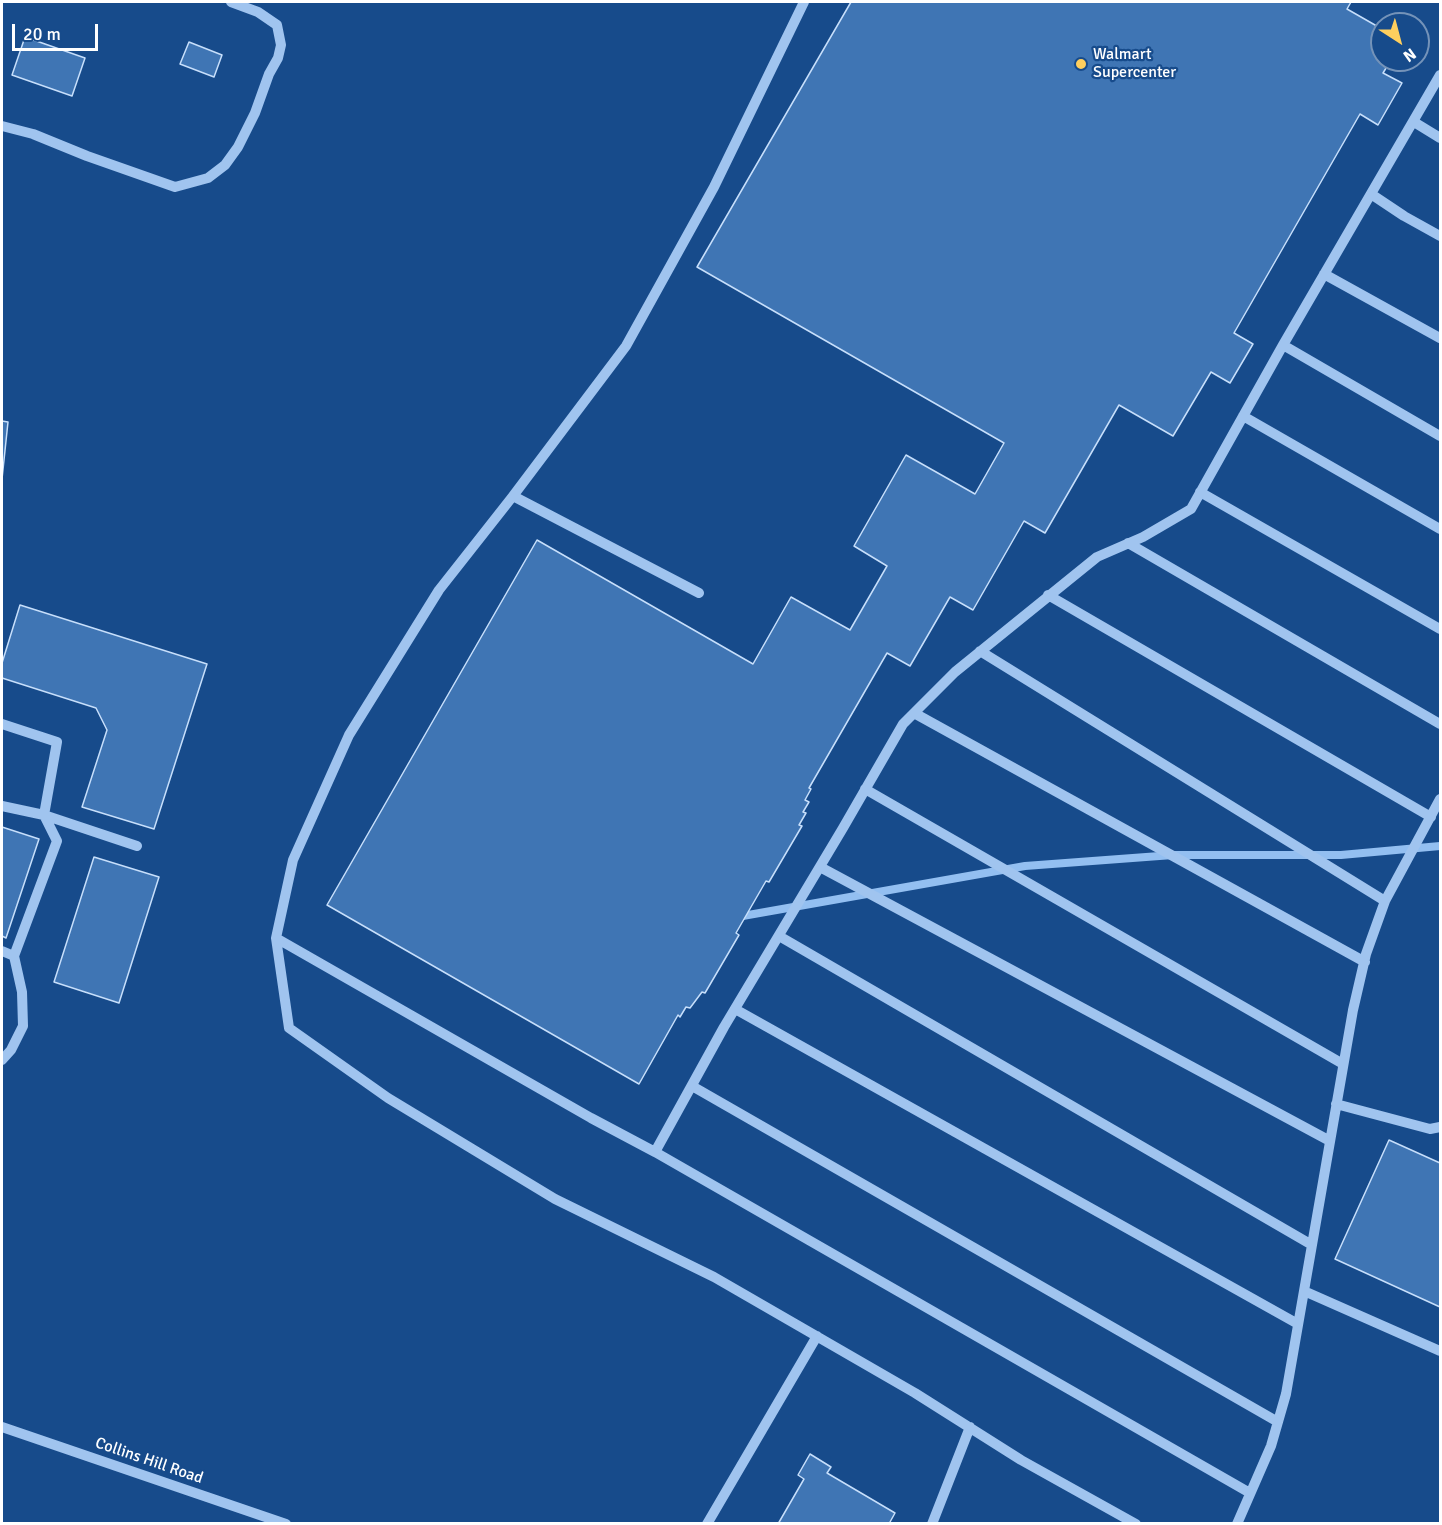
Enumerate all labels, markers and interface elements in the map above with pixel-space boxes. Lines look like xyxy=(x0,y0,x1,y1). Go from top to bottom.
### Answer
scale bar xyxy=(15,12,100,50)
north arrow xyxy=(1370,12,1430,72)
text: 20 m xyxy=(23,23,61,45)
text: N xyxy=(1399,44,1420,66)
place label: Walmart Supercenter xyxy=(1093,45,1176,83)
marker: Walmart Supercenter xyxy=(1074,57,1088,71)
street label: Collins Hill Road xyxy=(93,1434,205,1488)

